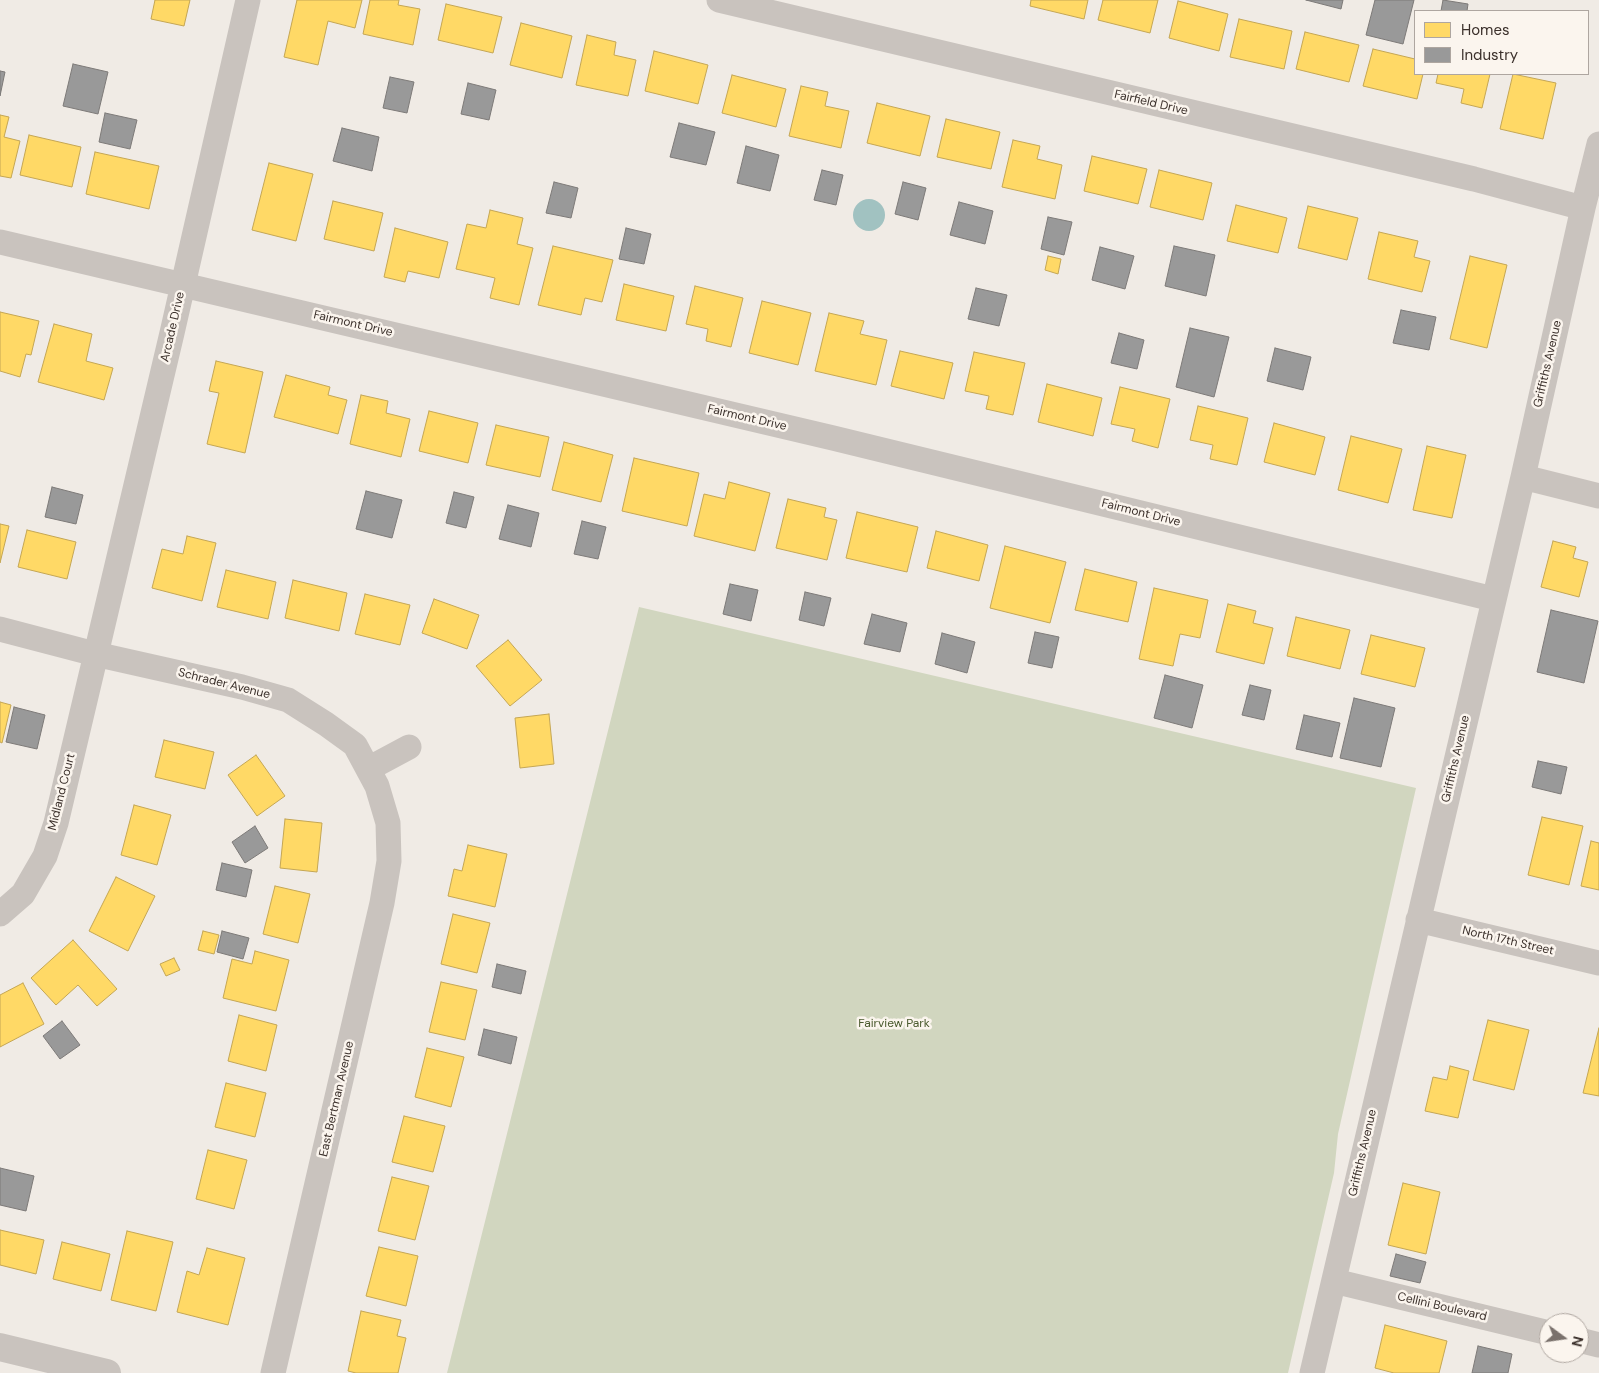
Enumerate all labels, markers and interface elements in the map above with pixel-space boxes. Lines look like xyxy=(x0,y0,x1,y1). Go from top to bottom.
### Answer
legend xyxy=(1414,10,1589,75)
text: Homes xyxy=(1461,20,1510,40)
text: Industry xyxy=(1461,45,1518,65)
street label: Fairfield Drive xyxy=(1113,88,1189,118)
street label: Arcade Drive xyxy=(158,291,188,363)
street label: Fairmont Drive xyxy=(312,308,394,340)
street label: Griffiths Avenue xyxy=(1531,319,1565,409)
street label: Fairmont Drive xyxy=(706,402,788,434)
street label: Fairmont Drive xyxy=(1100,496,1182,530)
street label: Schrader Avenue xyxy=(176,666,272,702)
street label: Griffiths Avenue xyxy=(1439,714,1473,804)
street label: Midland Court xyxy=(45,752,79,832)
street label: North 17th Street xyxy=(1461,923,1555,959)
park label: Fairview Park xyxy=(858,1017,930,1031)
street label: East Bertman Avenue xyxy=(317,1040,357,1158)
street label: Griffiths Avenue xyxy=(1346,1108,1380,1198)
street label: Cellini Boulevard xyxy=(1396,1290,1488,1324)
north arrow xyxy=(1539,1313,1589,1363)
text: N xyxy=(1568,1334,1588,1349)

